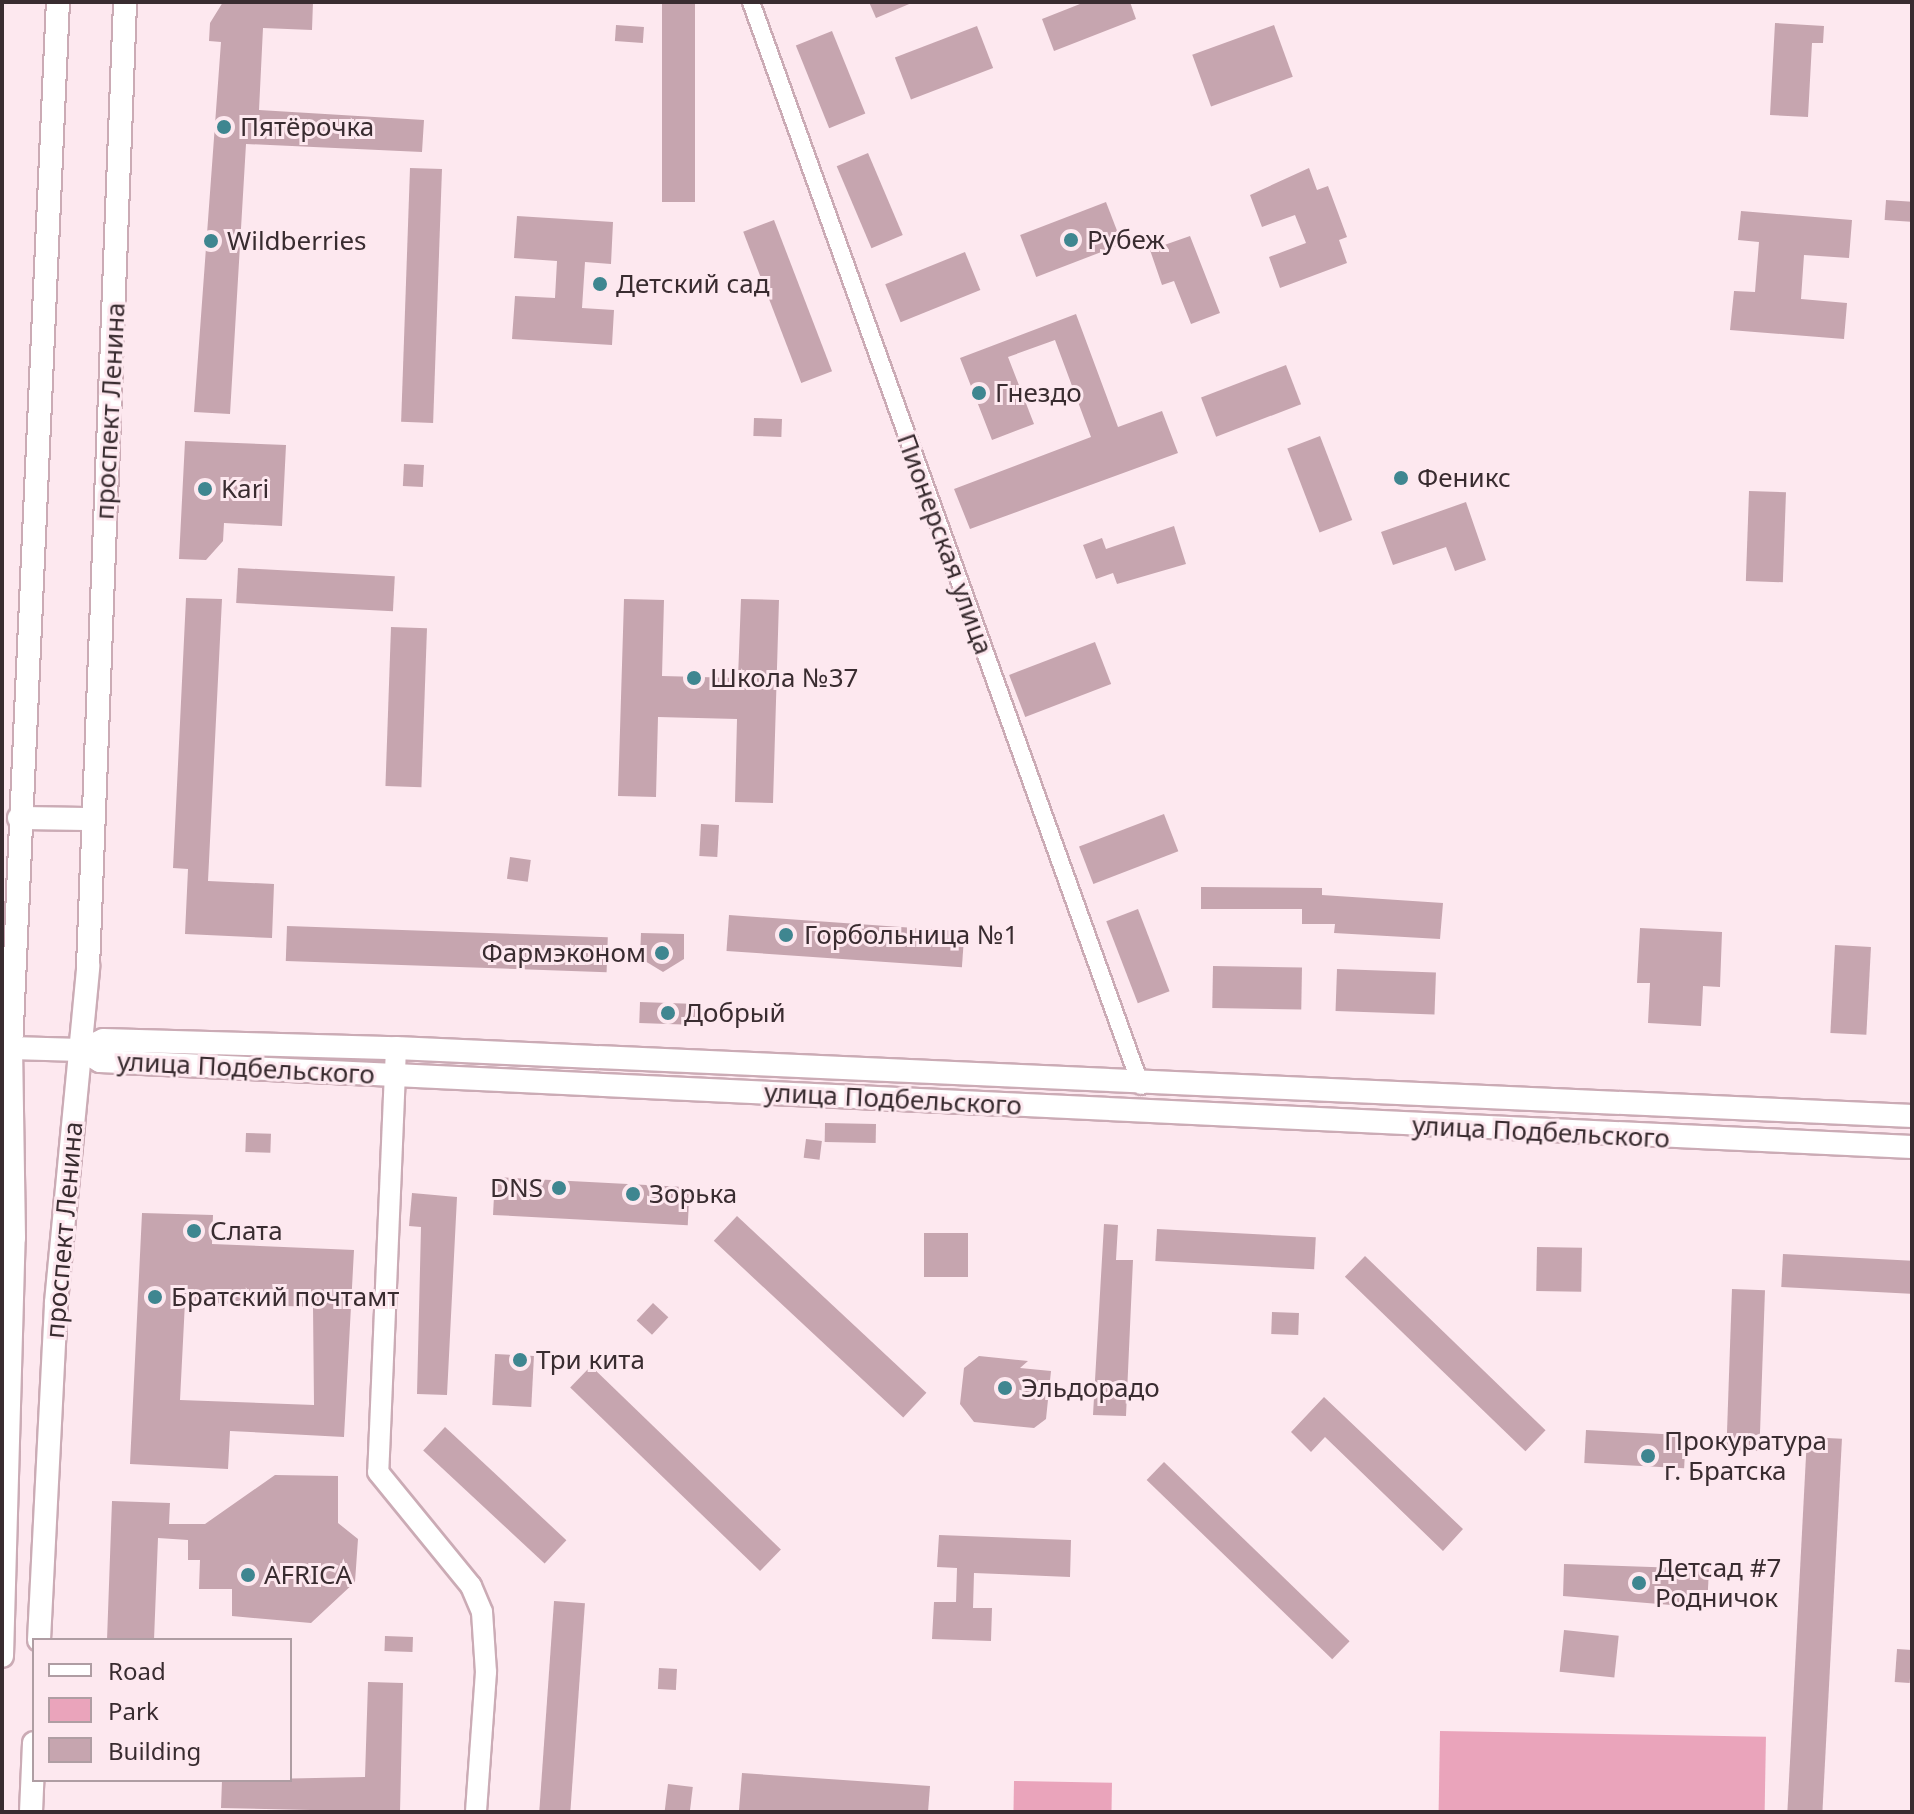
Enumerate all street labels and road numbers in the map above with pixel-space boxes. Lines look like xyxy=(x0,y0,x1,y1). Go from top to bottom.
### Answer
street label: проспект Ленина xyxy=(89,302,131,520)
street label: Пионерская улица xyxy=(891,429,999,659)
street label: улица Подбельского xyxy=(116,1046,376,1090)
street label: улица Подбельского xyxy=(763,1077,1023,1121)
street label: улица Подбельского xyxy=(1411,1110,1671,1154)
street label: проспект Ленина xyxy=(39,1120,89,1340)

